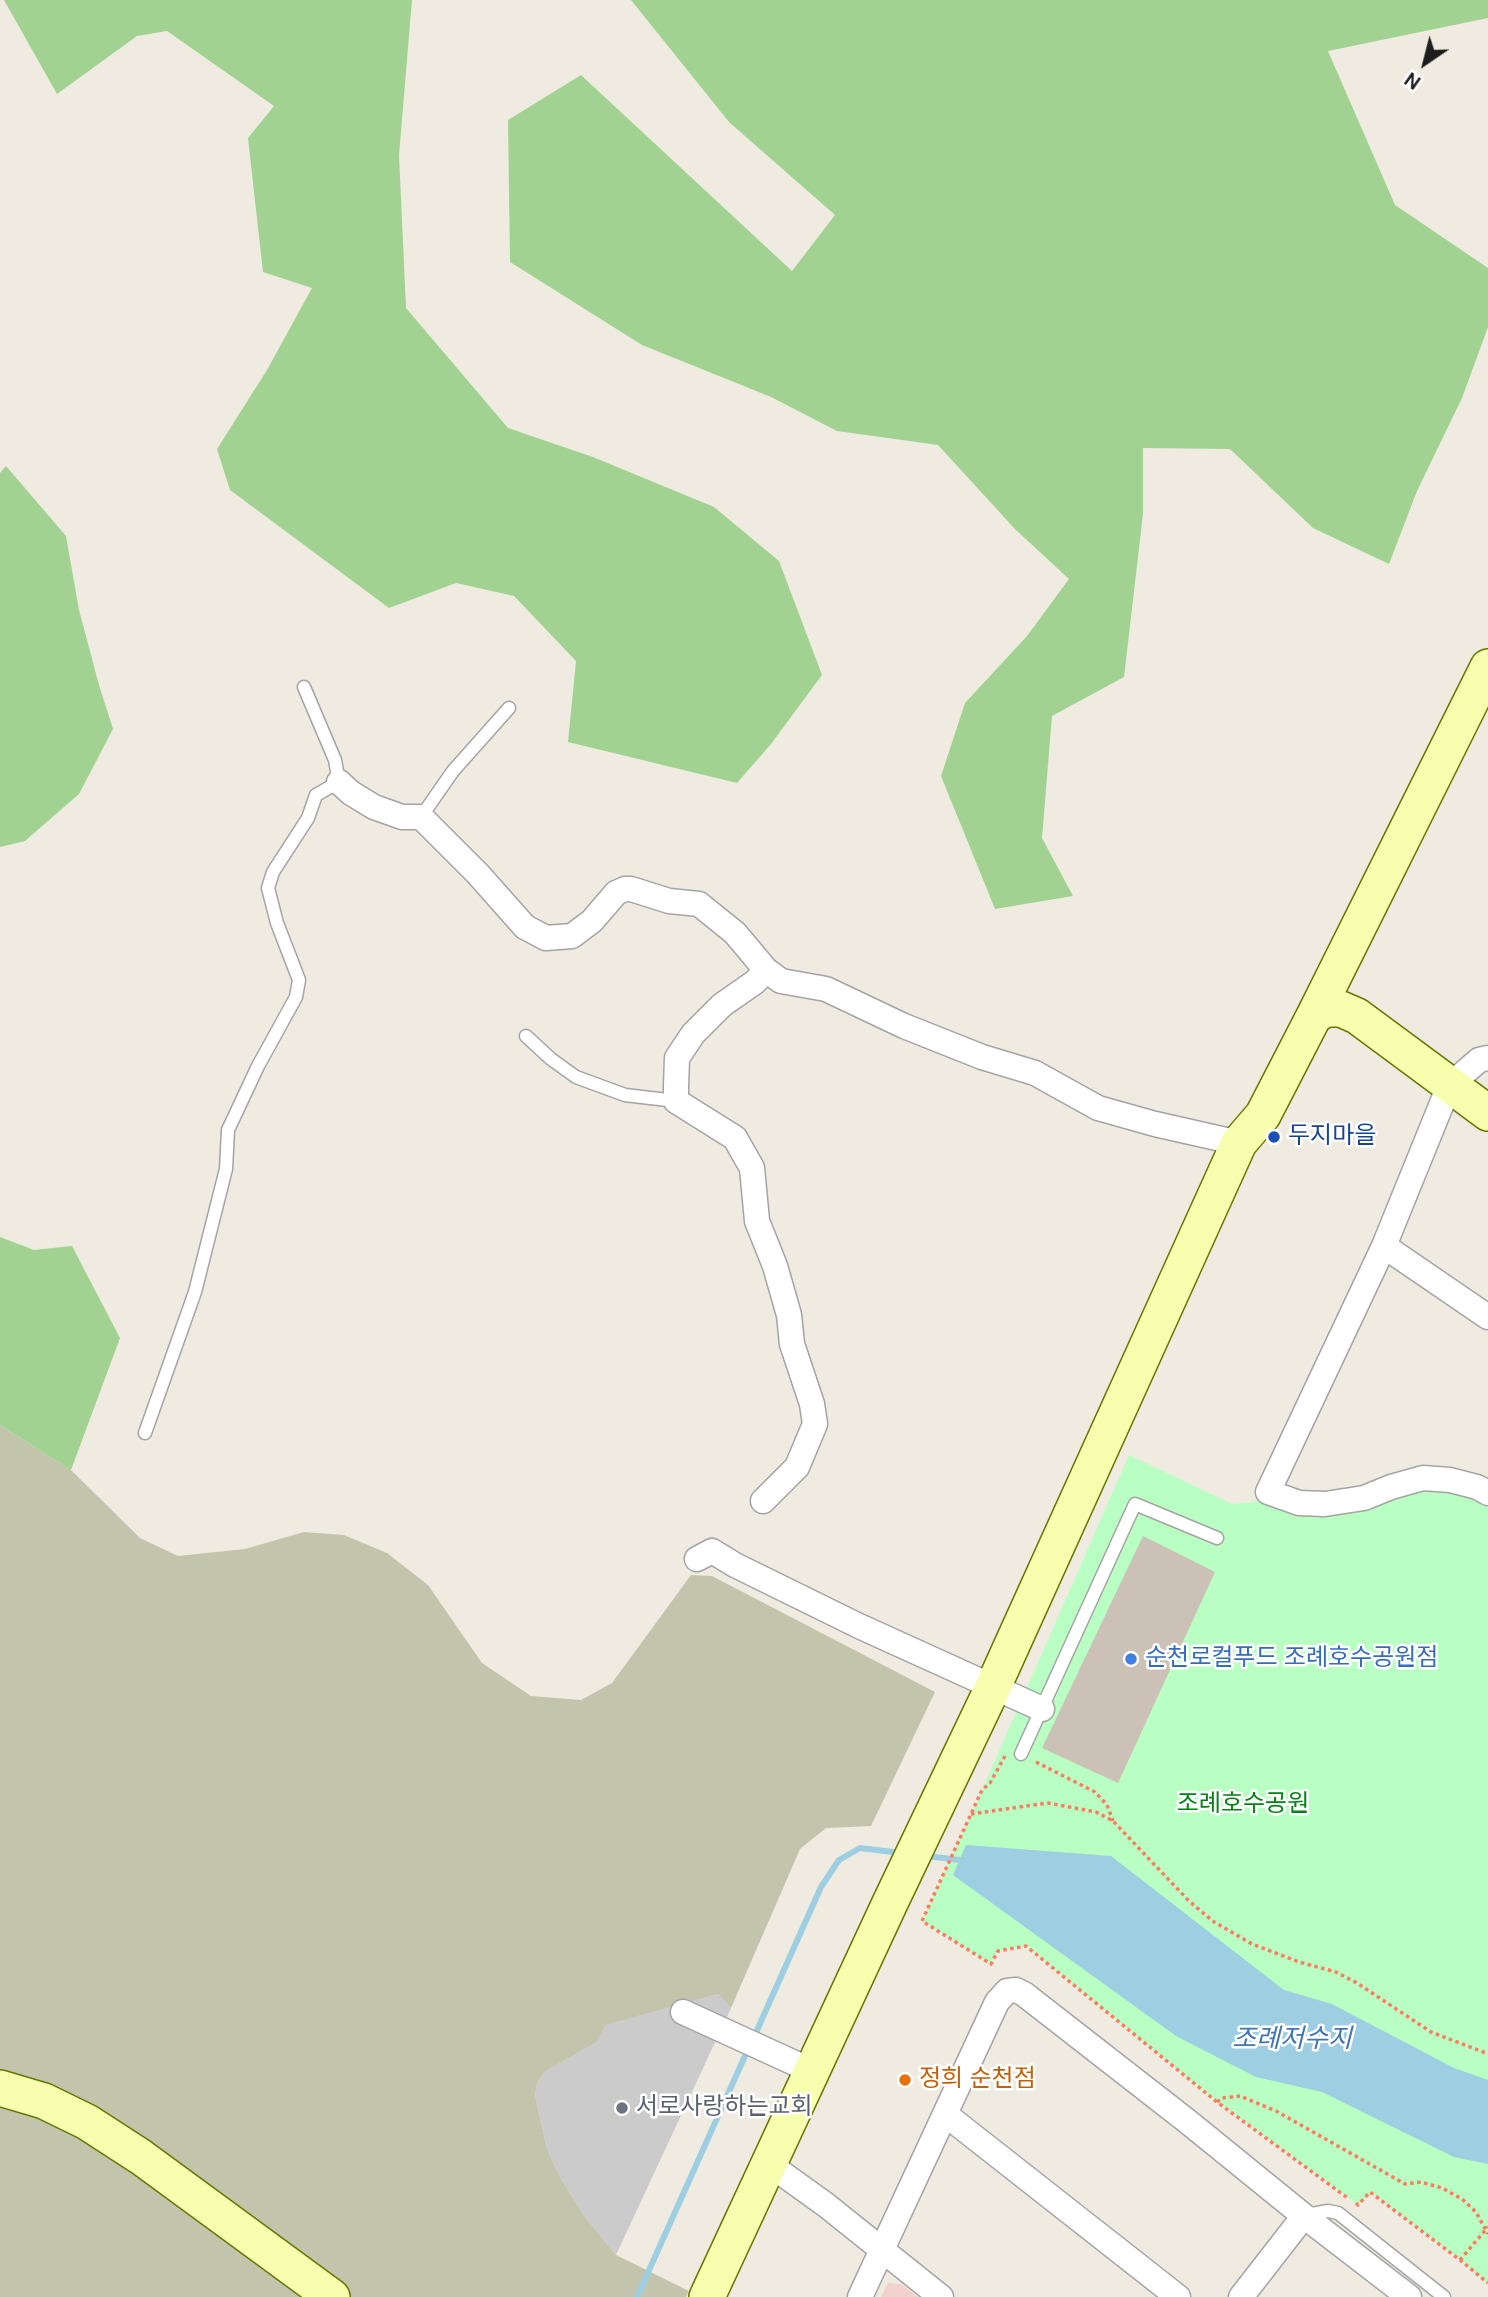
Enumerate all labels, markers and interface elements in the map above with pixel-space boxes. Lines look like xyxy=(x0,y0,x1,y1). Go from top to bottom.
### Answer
north arrow xyxy=(1390,28,1460,98)
text: N xyxy=(1400,66,1426,95)
place label: 두지마을 xyxy=(1288,1123,1376,1151)
marker: 두지마을 xyxy=(1266,1129,1282,1145)
place label: 순천로컬푸드 조례호수공원점 xyxy=(1145,1645,1438,1673)
marker: 순천로컬푸드 조례호수공원점 xyxy=(1123,1651,1139,1667)
park label: 조례호수공원 xyxy=(1177,1791,1309,1819)
water label: 조례저수지 xyxy=(1232,2024,1352,2056)
place label: 정희 순천점 xyxy=(919,2066,1036,2094)
marker: 정희 순천점 xyxy=(897,2072,913,2088)
place label: 서로사랑하는교회 xyxy=(636,2094,813,2122)
marker: 서로사랑하는교회 xyxy=(614,2100,630,2116)

